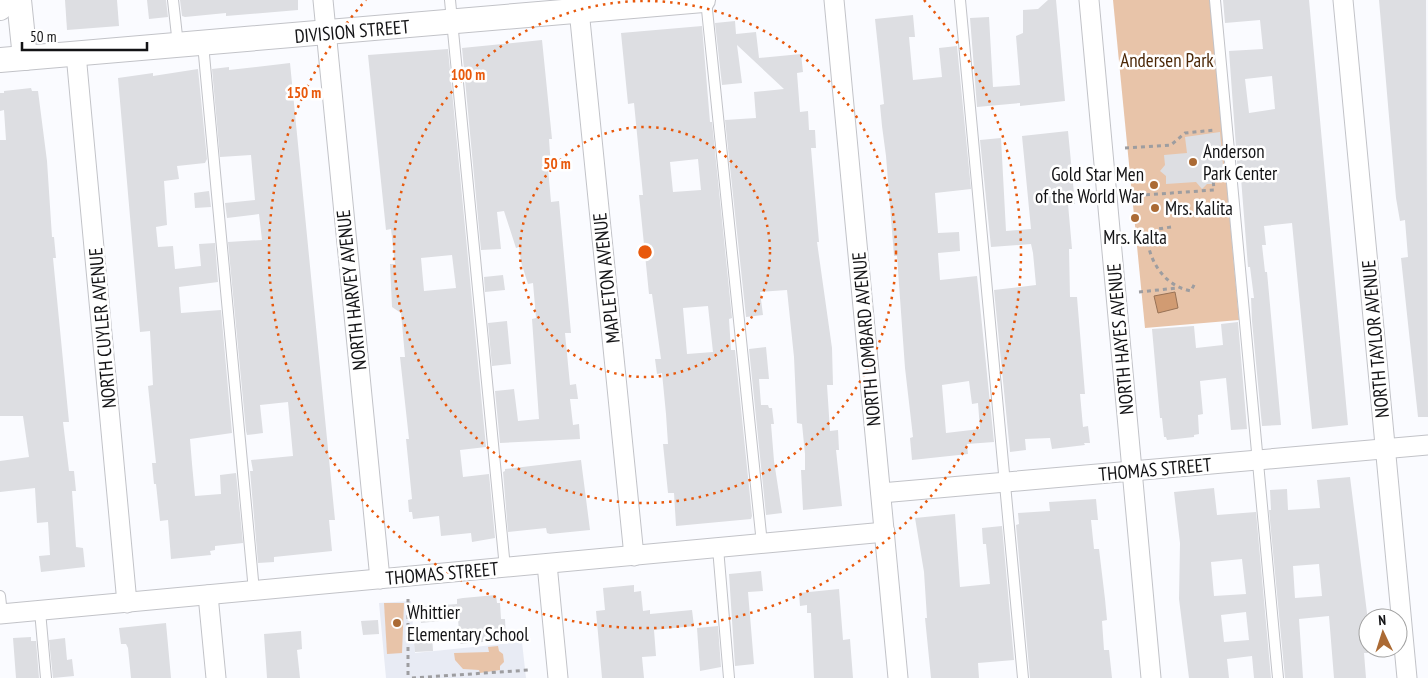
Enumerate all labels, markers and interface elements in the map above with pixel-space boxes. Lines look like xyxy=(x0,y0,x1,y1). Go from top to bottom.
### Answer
street label: DIVISION STREET xyxy=(293,14,411,48)
scale bar xyxy=(22,20,148,52)
text: 50 m xyxy=(30,27,56,46)
park label: Andersen Park xyxy=(1120,48,1214,72)
text: 100 m xyxy=(451,65,485,84)
text: 150 m xyxy=(287,83,321,102)
place label: Anderson Park Center xyxy=(1203,139,1278,185)
text: 50 m xyxy=(543,154,571,173)
marker: Anderson Park Center xyxy=(1187,156,1199,168)
place label: Gold Star Men of the World War xyxy=(1035,162,1145,208)
marker: Gold Star Men of the World War xyxy=(1148,179,1160,191)
place label: Mrs. Kalita xyxy=(1165,196,1233,220)
marker: Mrs. Kalita xyxy=(1149,202,1161,214)
street label: NORTH HARVEY AVENUE xyxy=(331,209,371,371)
street label: MAPLETON AVENUE xyxy=(587,212,625,344)
marker: Mrs. Kalta xyxy=(1129,212,1141,224)
place label: Mrs. Kalta xyxy=(1103,225,1167,249)
centre of rings xyxy=(636,243,654,261)
street label: NORTH CUYLER AVENUE xyxy=(83,247,121,409)
street label: NORTH LOMBARD AVENUE xyxy=(846,251,886,427)
street label: NORTH TAYLOR AVENUE xyxy=(1356,259,1394,419)
street label: NORTH HAYES AVENUE xyxy=(1101,262,1139,416)
street label: THOMAS STREET xyxy=(1098,452,1213,486)
street label: THOMAS STREET xyxy=(385,556,500,590)
place label: Whittier Elementary School xyxy=(407,600,529,646)
north arrow xyxy=(1358,608,1408,658)
text: N xyxy=(1378,611,1386,629)
marker: Whittier Elementary School xyxy=(391,617,403,629)

